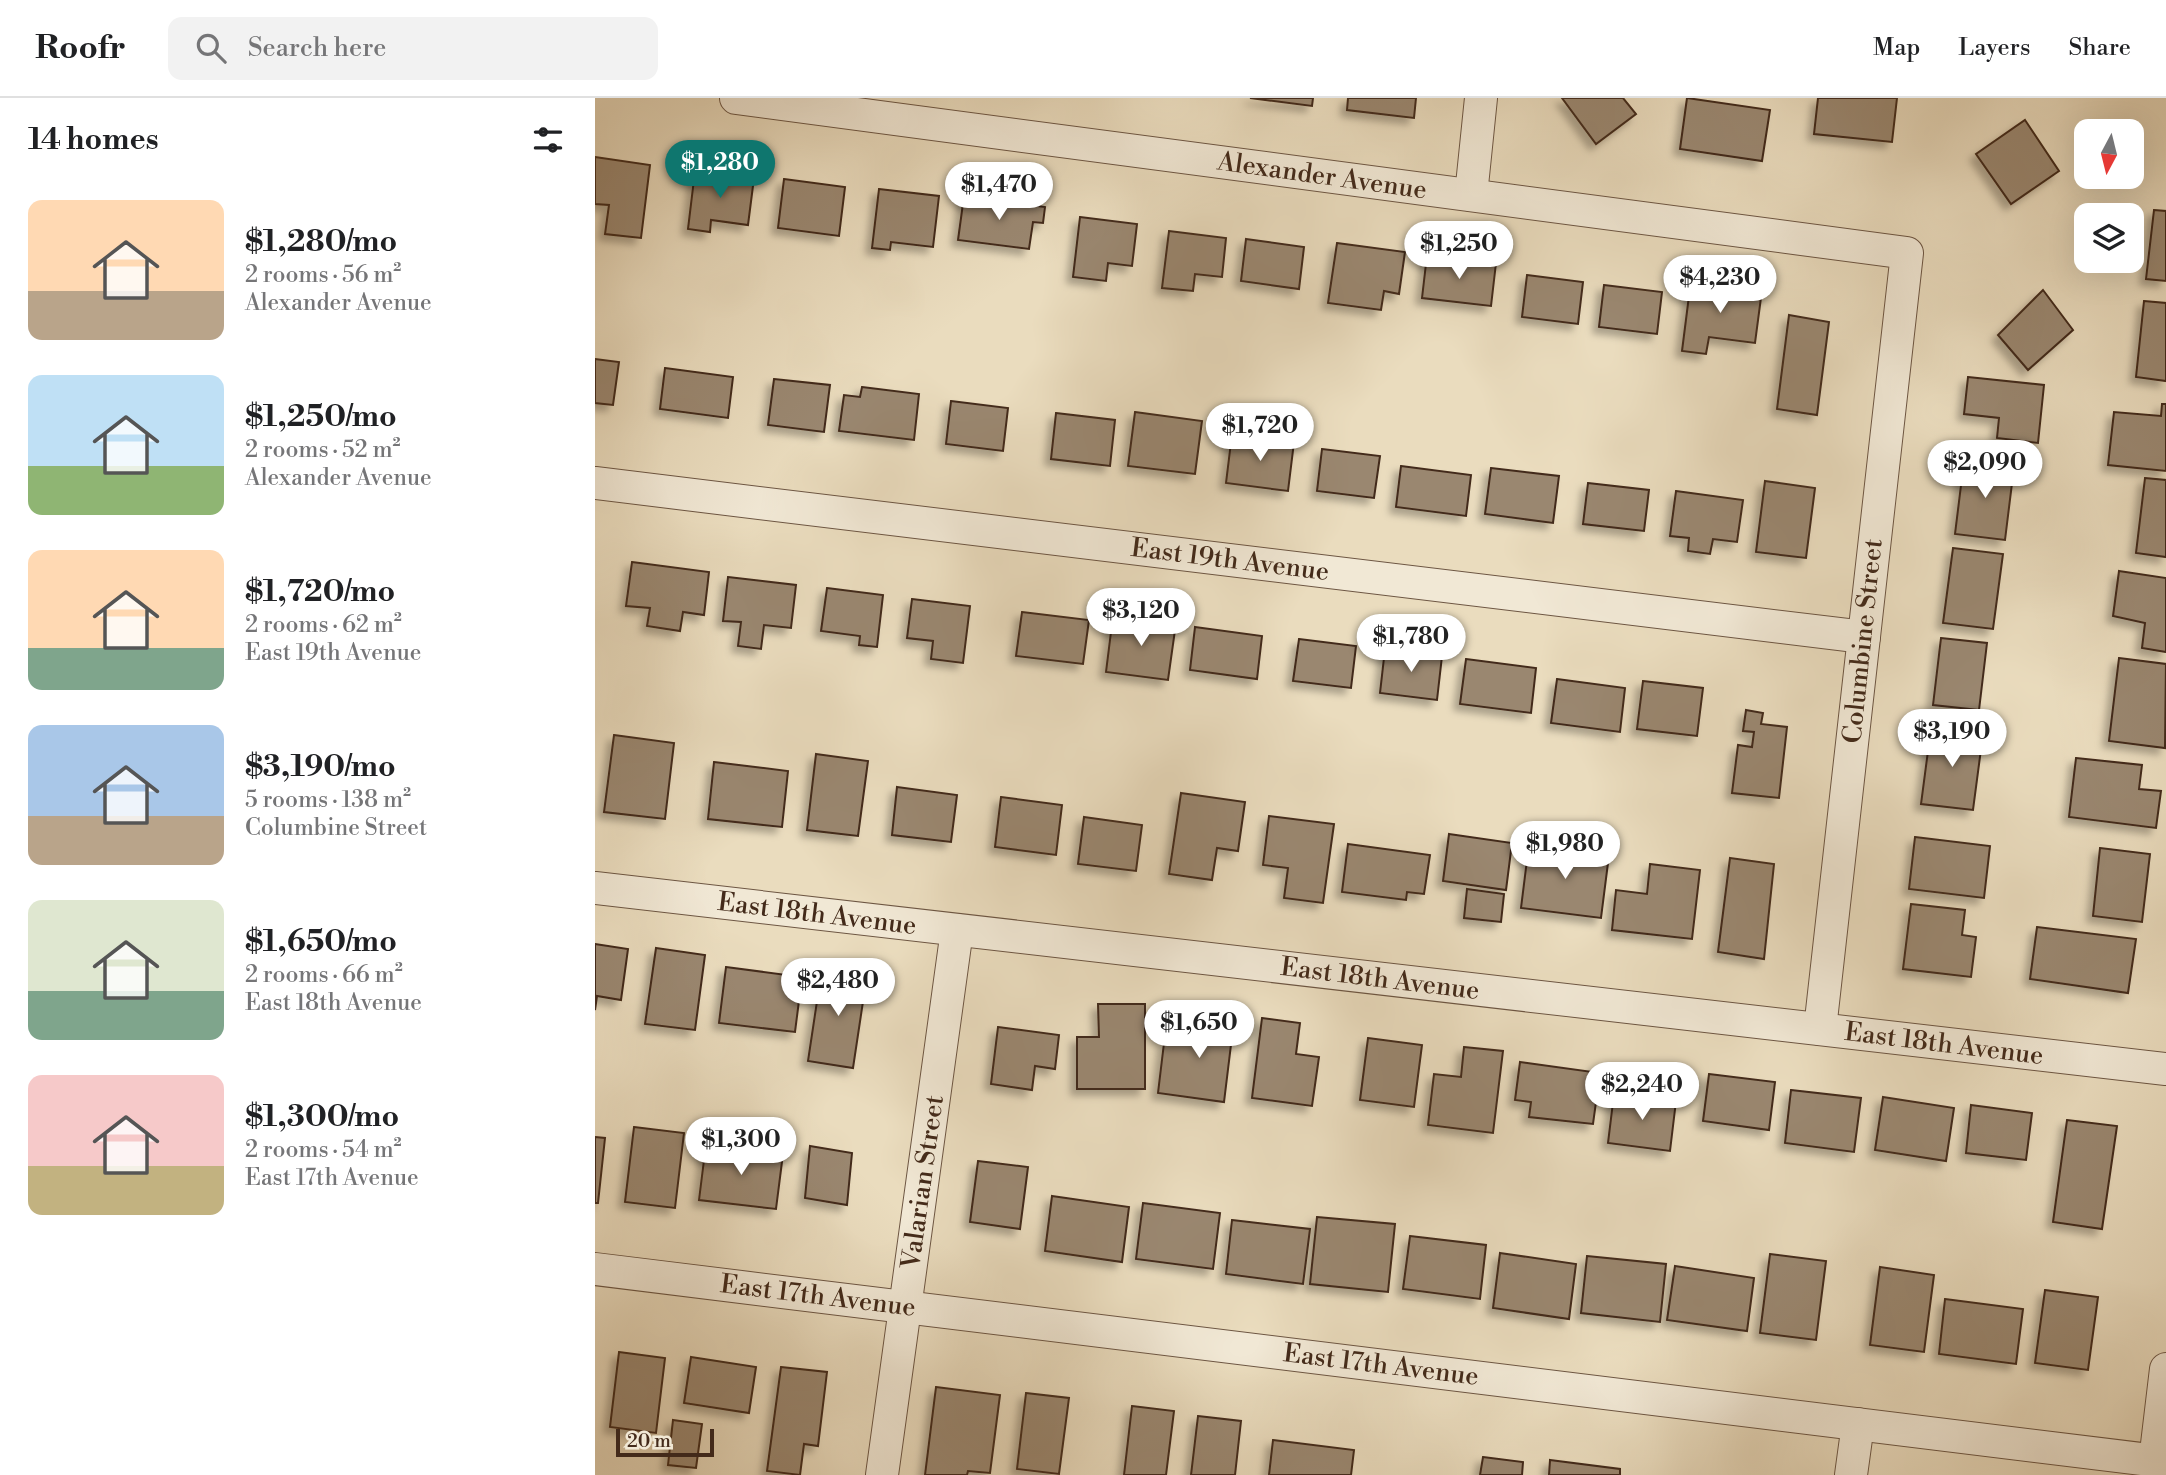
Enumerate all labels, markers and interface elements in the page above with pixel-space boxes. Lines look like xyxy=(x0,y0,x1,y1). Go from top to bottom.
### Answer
search box xyxy=(168,17,658,80)
text: Roofr xyxy=(35,28,126,69)
icon: search xyxy=(192,29,230,67)
text: Search here xyxy=(248,32,386,64)
text: Map xyxy=(1873,33,1920,63)
text: Layers xyxy=(1958,33,2030,63)
text: Share xyxy=(2068,33,2131,63)
north arrow xyxy=(2074,119,2144,189)
map controls xyxy=(2074,119,2144,273)
text: 14 homes xyxy=(28,121,159,159)
icon: filters xyxy=(529,121,567,159)
pin: $1,280 xyxy=(663,140,777,200)
street label: Alexander Avenue xyxy=(1214,145,1429,207)
text: $1,280 xyxy=(681,149,759,177)
pin: $1,470 xyxy=(942,162,1056,222)
text: $1,470 xyxy=(961,171,1037,199)
button: layers xyxy=(2074,203,2144,273)
pin: $1,250 xyxy=(1402,222,1516,281)
text: $1,280/mo xyxy=(245,223,397,261)
icon: home xyxy=(84,228,168,312)
text: $1,250 xyxy=(1420,230,1498,258)
pin: $4,230 xyxy=(1663,256,1777,315)
text: 2 rooms · 56 m² xyxy=(245,261,401,289)
text: $4,230 xyxy=(1679,264,1761,292)
text: Alexander Avenue xyxy=(245,289,432,317)
text: $1,250/mo xyxy=(245,398,397,436)
icon: home xyxy=(84,403,168,487)
pin: $1,720 xyxy=(1203,404,1317,463)
text: $1,720 xyxy=(1222,412,1298,440)
text: 2 rooms · 52 m² xyxy=(245,436,401,464)
pin: $2,090 xyxy=(1928,440,2042,500)
text: $2,090 xyxy=(1943,449,2027,477)
text: Alexander Avenue xyxy=(245,464,432,492)
street label: East 19th Avenue xyxy=(1129,532,1331,588)
street label: Columbine Street xyxy=(1836,537,1890,745)
text: $1,720/mo xyxy=(245,573,395,611)
icon: home xyxy=(84,578,168,662)
pin: $3,120 xyxy=(1084,588,1198,648)
text: $3,120 xyxy=(1102,597,1180,625)
text: 2 rooms · 62 m² xyxy=(245,611,402,639)
pin: $1,780 xyxy=(1354,614,1468,674)
text: $1,780 xyxy=(1373,623,1449,651)
text: East 19th Avenue xyxy=(245,639,421,667)
pin: $3,190 xyxy=(1895,710,2009,769)
text: $3,190 xyxy=(1914,718,1990,746)
text: $3,190/mo xyxy=(245,748,396,786)
icon: home xyxy=(84,753,168,837)
text: 5 rooms · 138 m² xyxy=(245,786,411,814)
text: Columbine Street xyxy=(245,814,427,842)
pin: $1,980 xyxy=(1508,822,1622,881)
text: $1,980 xyxy=(1526,830,1604,858)
street label: East 18th Avenue xyxy=(716,886,918,942)
text: $1,650/mo xyxy=(245,923,397,961)
icon: home xyxy=(84,928,168,1012)
street label: East 18th Avenue xyxy=(1279,951,1481,1007)
pin: $2,480 xyxy=(781,958,895,1018)
text: 2 rooms · 66 m² xyxy=(245,961,403,989)
text: $2,480 xyxy=(797,967,879,995)
text: East 18th Avenue xyxy=(245,989,422,1017)
pin: $1,650 xyxy=(1142,1000,1256,1060)
text: $1,650 xyxy=(1160,1009,1238,1037)
street label: East 18th Avenue xyxy=(1843,1016,2045,1072)
pin: $2,240 xyxy=(1585,1062,1699,1122)
text: $2,240 xyxy=(1601,1071,1683,1099)
street label: Valarian Street xyxy=(895,1093,951,1272)
text: $1,300/mo xyxy=(245,1098,399,1136)
icon: home xyxy=(84,1103,168,1187)
pin: $1,300 xyxy=(684,1118,798,1177)
text: $1,300 xyxy=(701,1126,781,1154)
text: 2 rooms · 54 m² xyxy=(245,1136,402,1164)
text: East 17th Avenue xyxy=(245,1164,419,1192)
street label: East 17th Avenue xyxy=(719,1268,917,1324)
street label: East 17th Avenue xyxy=(1282,1337,1480,1393)
scale bar xyxy=(616,1426,714,1458)
text: 20 m xyxy=(627,1429,671,1453)

